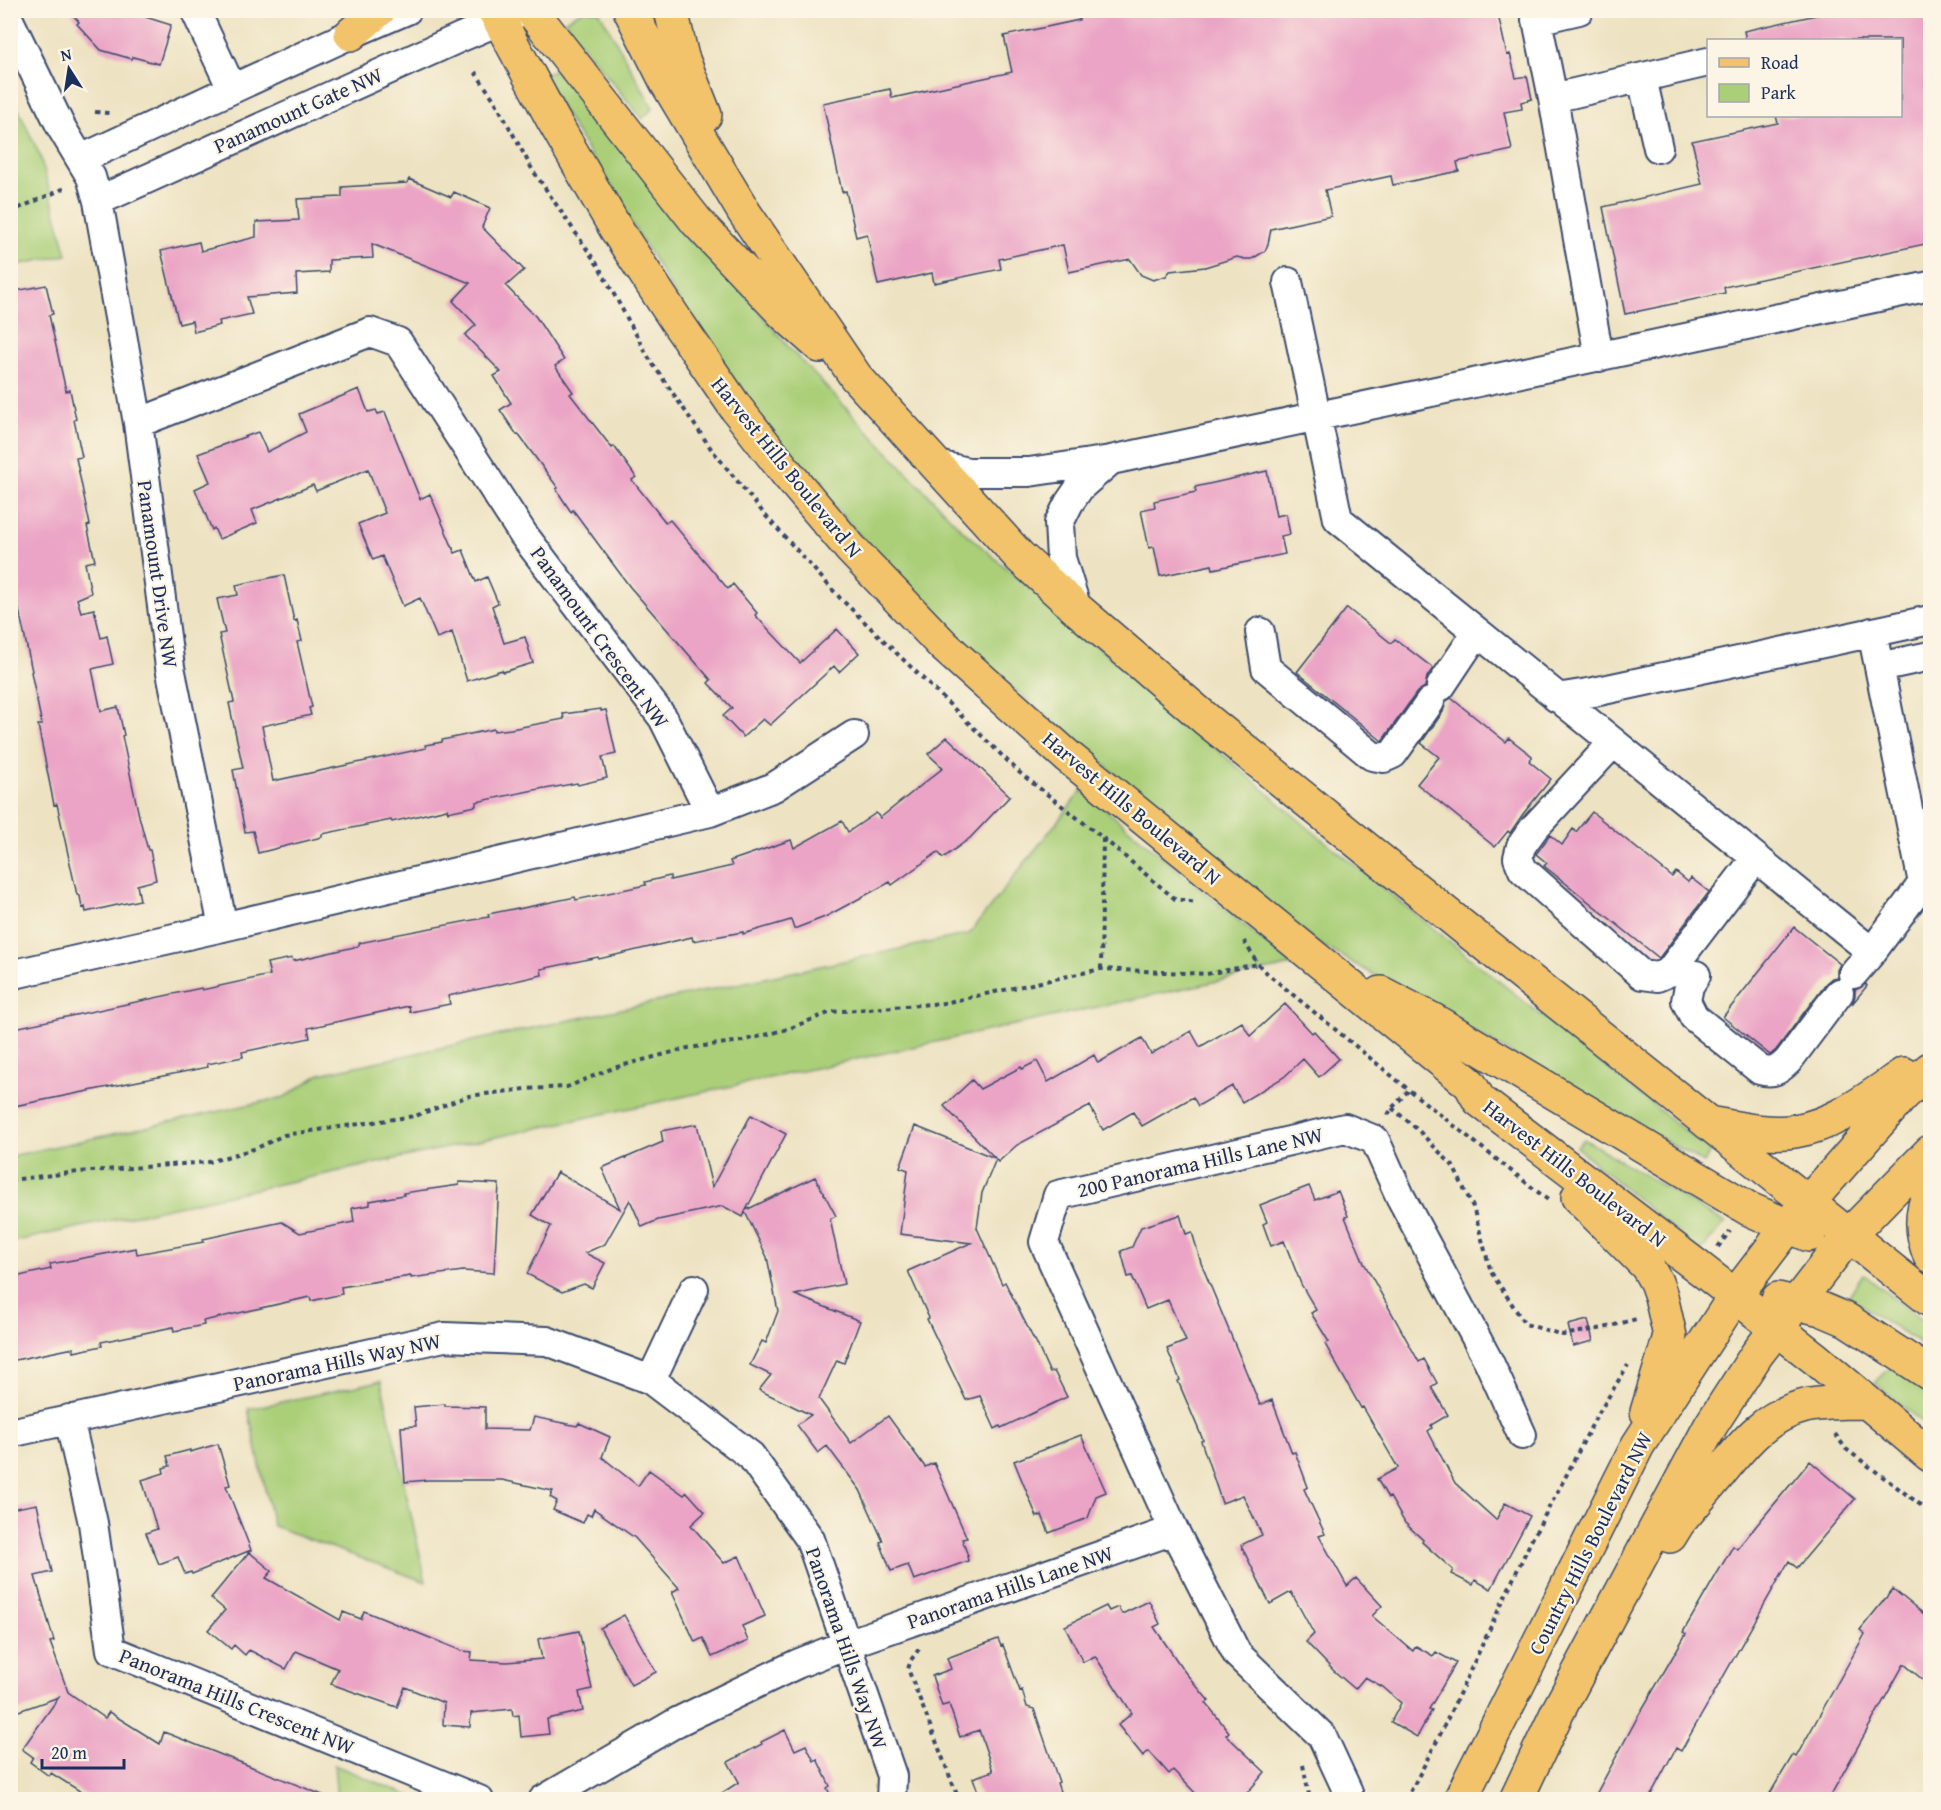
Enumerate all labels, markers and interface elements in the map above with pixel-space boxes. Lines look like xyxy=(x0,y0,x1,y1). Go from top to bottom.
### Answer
north arrow xyxy=(39,39,99,99)
legend xyxy=(1707,39,1902,117)
text: N xyxy=(58,41,74,67)
text: Road xyxy=(1761,49,1799,76)
street label: Panamount Gate NW xyxy=(209,59,387,161)
text: Park xyxy=(1761,79,1797,106)
street label: Harvest Hills Boulevard N xyxy=(704,370,870,564)
street label: Panamount Drive NW xyxy=(129,478,187,670)
street label: Panamount Crescent NW xyxy=(523,539,677,735)
street label: Harvest Hills Boulevard N xyxy=(1036,724,1228,892)
street label: Harvest Hills Boulevard N xyxy=(1477,1092,1673,1255)
street label: 200 Panorama Hills Lane NW xyxy=(1074,1119,1326,1205)
street label: Panorama Hills Way NW xyxy=(230,1325,444,1399)
street label: Country Hills Boulevard NW xyxy=(1520,1426,1660,1660)
street label: Panorama Hills Lane NW xyxy=(903,1537,1117,1637)
street label: Panorama Hills Way NW xyxy=(798,1543,896,1753)
street label: Panorama Hills Crescent NW xyxy=(115,1640,359,1762)
scale bar xyxy=(42,1732,124,1770)
text: 20 m xyxy=(51,1739,87,1766)

